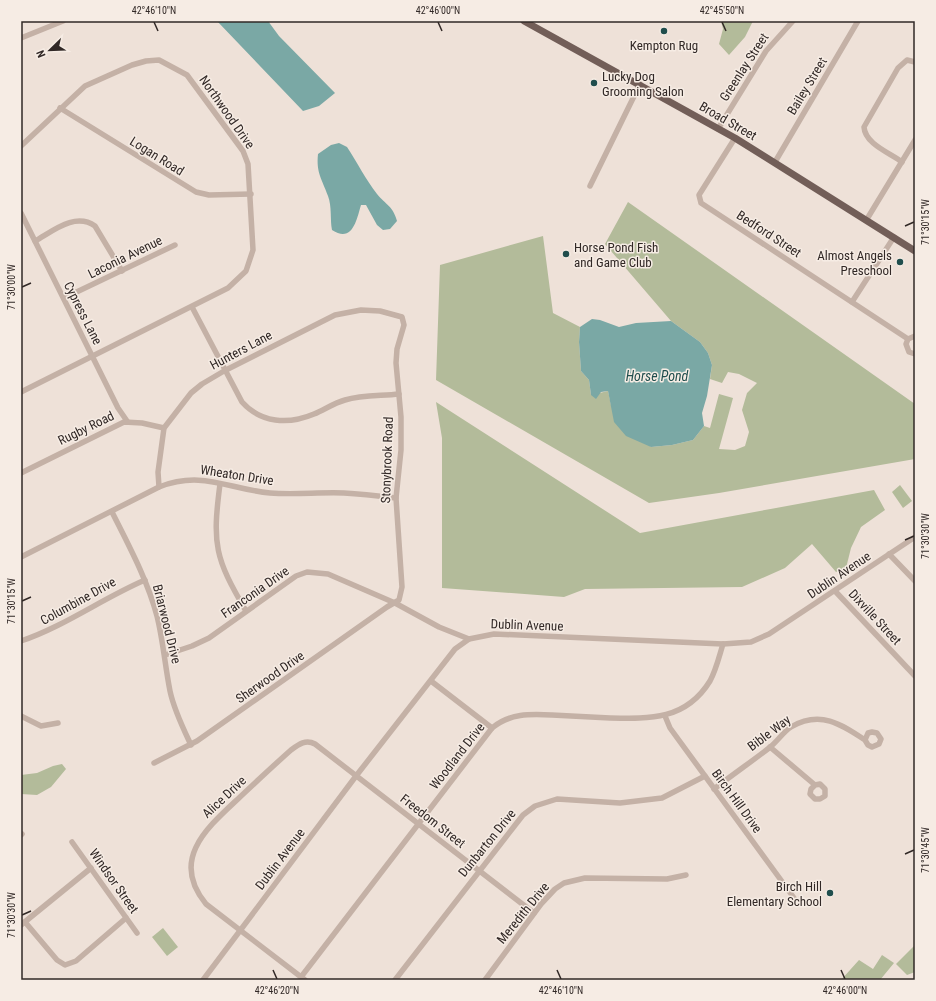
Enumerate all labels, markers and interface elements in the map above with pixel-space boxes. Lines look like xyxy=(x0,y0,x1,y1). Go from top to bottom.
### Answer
text: 42°46'10"N xyxy=(132,5,176,16)
text: 42°46'00"N xyxy=(416,5,460,16)
text: 42°45'50"N xyxy=(700,5,744,16)
marker: Kempton Rug xyxy=(659,26,669,36)
north arrow xyxy=(30,30,70,70)
street label: Greenlay Street xyxy=(716,30,772,104)
place label: Kempton Rug xyxy=(630,38,698,53)
text: N xyxy=(34,48,49,59)
street label: Bailey Street xyxy=(784,55,830,117)
place label: Lucky Dog Grooming Salon xyxy=(602,69,684,99)
street label: Northwood Drive xyxy=(196,73,258,151)
marker: Lucky Dog Grooming Salon xyxy=(589,78,599,88)
street label: Broad Street xyxy=(697,99,759,143)
street label: Logan Road xyxy=(127,134,187,178)
text: 71°30'15"W xyxy=(920,199,931,245)
street label: Bedford Street xyxy=(734,208,804,261)
street label: Laconia Avenue xyxy=(85,233,165,281)
place label: Horse Pond Fish and Game Club xyxy=(574,240,658,270)
place label: Almost Angels Preschool xyxy=(817,248,892,278)
marker: Horse Pond Fish and Game Club xyxy=(561,249,571,259)
marker: Almost Angels Preschool xyxy=(895,257,905,267)
text: 71°30'00"W xyxy=(6,264,17,310)
street label: Cypress Lane xyxy=(61,279,105,347)
street label: Hunters Lane xyxy=(207,327,275,373)
water label: Horse Pond xyxy=(626,368,689,384)
street label: Rugby Road xyxy=(56,408,116,448)
street label: Stonybrook Road xyxy=(378,416,396,504)
street label: Wheaton Drive xyxy=(199,462,275,488)
text: 71°30'30"W xyxy=(920,513,931,559)
street label: Dublin Avenue xyxy=(805,548,873,602)
street label: Franconia Drive xyxy=(218,563,292,621)
street label: Columbine Drive xyxy=(38,574,118,628)
text: 71°30'15"W xyxy=(6,578,17,624)
street label: Briarwood Drive xyxy=(150,583,184,665)
street label: Dixville Street xyxy=(846,586,905,648)
street label: Dublin Avenue xyxy=(490,616,564,634)
street label: Sherwood Drive xyxy=(233,648,307,706)
street label: Bible Way xyxy=(745,712,794,754)
street label: Woodland Drive xyxy=(426,720,488,792)
street label: Birch Hill Drive xyxy=(709,766,765,836)
street label: Alice Drive xyxy=(199,773,249,821)
street label: Freedom Street xyxy=(398,791,469,851)
street label: Dunbarton Drive xyxy=(455,806,519,880)
street label: Dublin Avenue xyxy=(252,825,308,893)
text: 71°30'45"W xyxy=(920,827,931,873)
street label: Windsor Street xyxy=(86,846,142,916)
street label: Meredith Drive xyxy=(494,879,552,947)
place label: Birch Hill Elementary School xyxy=(727,879,822,909)
marker: Birch Hill Elementary School xyxy=(825,888,835,898)
text: 71°30'30"W xyxy=(6,892,17,938)
text: 42°46'20"N xyxy=(255,985,299,996)
text: 42°46'10"N xyxy=(539,985,583,996)
text: 42°46'00"N xyxy=(823,985,867,996)

